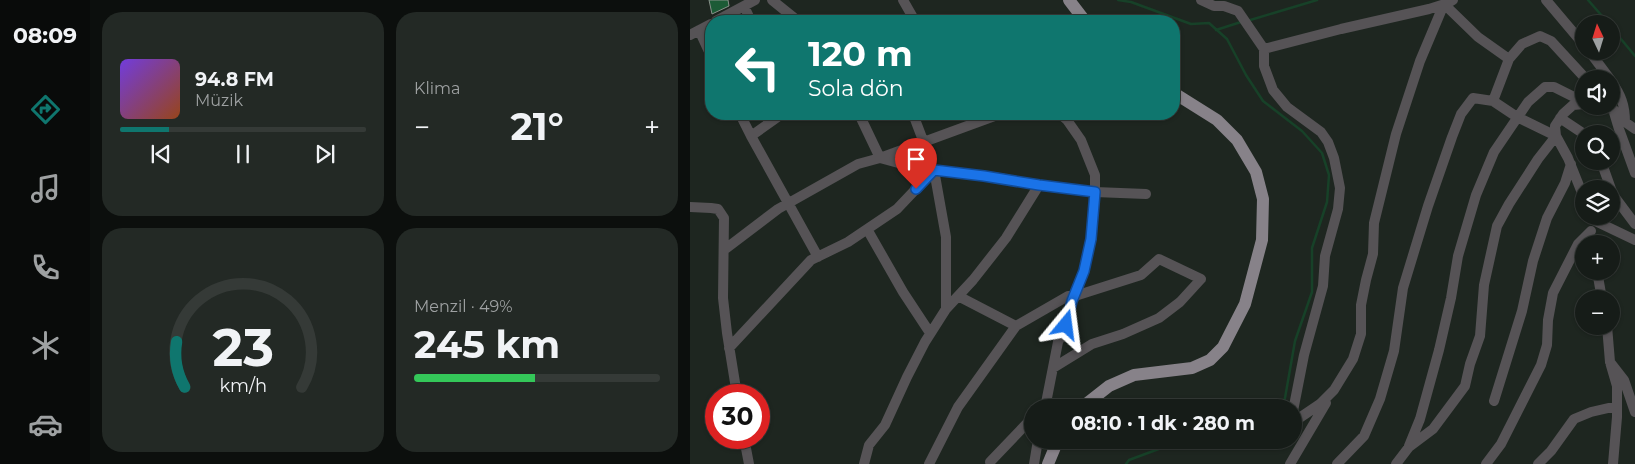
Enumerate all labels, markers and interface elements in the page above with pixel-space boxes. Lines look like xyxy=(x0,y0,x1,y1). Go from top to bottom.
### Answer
north arrow xyxy=(1575,15,1620,60)
map controls xyxy=(1575,15,1620,335)
text: 08:09 xyxy=(13,22,77,49)
text: 120 m xyxy=(808,32,913,75)
icon: left xyxy=(725,35,790,100)
text: 94.8 FM xyxy=(195,68,274,91)
button: sound xyxy=(1575,70,1620,115)
text: Sola dön xyxy=(808,75,904,102)
text: Klima xyxy=(414,79,460,98)
text: Müzik xyxy=(195,91,243,110)
icon: directions xyxy=(28,92,63,127)
text: 21° xyxy=(510,103,564,150)
text: − xyxy=(414,110,430,144)
text: + xyxy=(644,110,660,144)
button: search xyxy=(1575,125,1620,170)
pin xyxy=(895,138,937,189)
icon: previous xyxy=(147,140,175,168)
icon: pause xyxy=(229,140,257,168)
icon: next xyxy=(311,140,339,168)
icon: arrive xyxy=(902,145,930,173)
icon: music xyxy=(28,171,63,206)
button: layers xyxy=(1575,180,1620,225)
button: + xyxy=(1575,235,1620,280)
icon: phone xyxy=(28,250,63,285)
button: − xyxy=(1575,290,1620,335)
text: Menzil · 49% xyxy=(414,297,512,316)
position arrow xyxy=(1039,298,1091,350)
text: 23 xyxy=(212,316,274,379)
text: 245 km xyxy=(414,321,560,368)
icon: climate xyxy=(28,328,63,363)
text: km/h xyxy=(219,375,267,396)
speed limit sign: 30 xyxy=(705,384,770,449)
icon: car xyxy=(28,407,63,442)
text: 08:10 · 1 dk · 280 m xyxy=(1071,412,1255,435)

